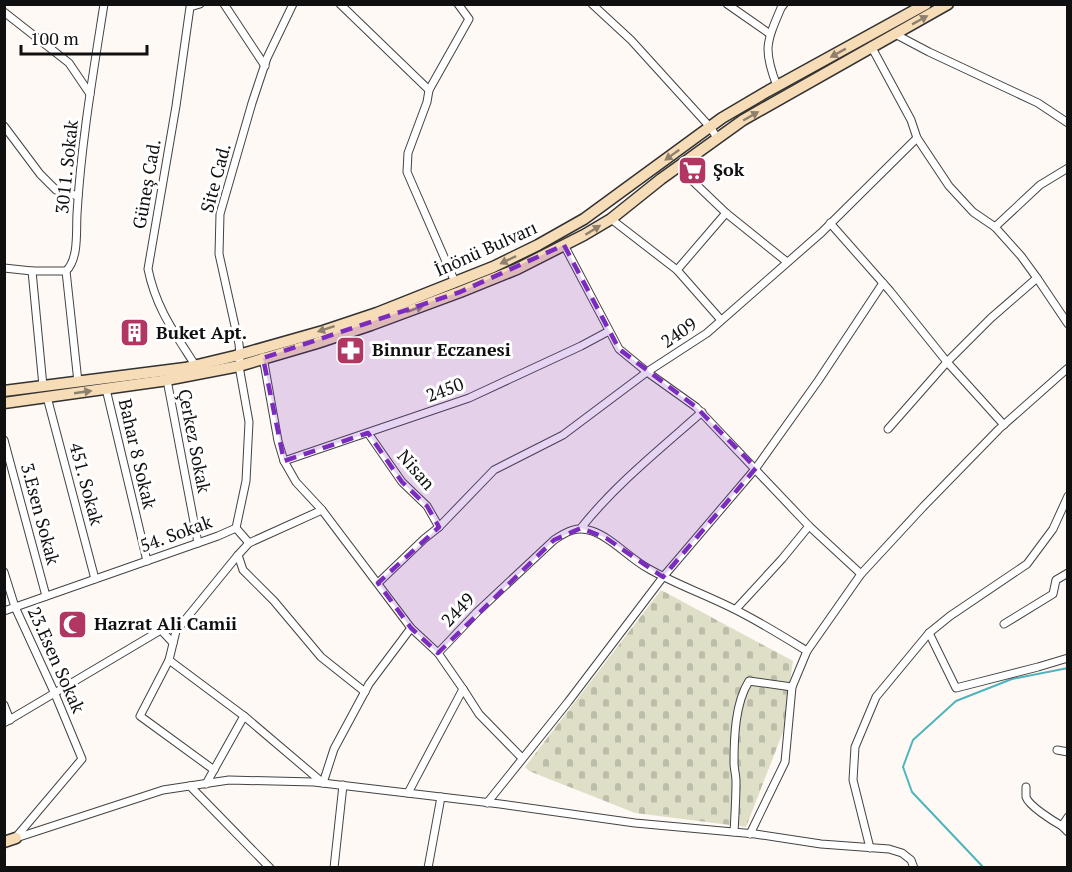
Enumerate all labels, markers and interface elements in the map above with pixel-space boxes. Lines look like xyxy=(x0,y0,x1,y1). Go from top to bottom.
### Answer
one-way arrow xyxy=(912,15,929,25)
scale bar xyxy=(21,18,147,56)
text: 100 m xyxy=(30,26,79,50)
one-way arrow xyxy=(829,48,846,58)
one-way arrow xyxy=(743,111,760,121)
street label: 3011. Sokak xyxy=(49,118,83,215)
street label: Güneş Cad. xyxy=(126,137,166,231)
street label: Site Cad. xyxy=(194,140,236,215)
one-way arrow xyxy=(665,149,681,161)
supermarket icon: Şok xyxy=(676,154,708,186)
place label: Şok xyxy=(713,157,745,181)
street label: İnönü Bulvarı xyxy=(431,215,541,281)
one-way arrow xyxy=(585,225,601,236)
one-way arrow xyxy=(500,255,517,264)
one-way arrow xyxy=(406,303,424,313)
street label: 2409 xyxy=(656,311,701,353)
building icon: Buket Apt. xyxy=(119,317,151,349)
place label: Buket Apt. xyxy=(156,320,247,344)
one-way arrow xyxy=(317,325,335,335)
pharmacy icon: Binnur Eczanesi xyxy=(335,334,367,366)
place label: Binnur Eczanesi xyxy=(372,337,511,361)
street label: 2450 xyxy=(423,371,467,407)
one-way arrow xyxy=(74,387,93,396)
street label: Çerkez Sokak xyxy=(173,387,217,496)
street label: Bahar 8 Sokak xyxy=(114,396,162,512)
street label: 451. Sokak xyxy=(64,440,110,528)
street label: Nisan xyxy=(393,444,441,495)
street label: 3.Esen Sokak xyxy=(16,460,66,568)
street label: 54. Sokak xyxy=(136,509,216,557)
street label: 2449 xyxy=(435,587,479,631)
street label: 23.Esen Sokak xyxy=(23,603,91,717)
mosque icon: Hazrat Ali Camii xyxy=(57,608,89,640)
place label: Hazrat Ali Camii xyxy=(94,611,237,635)

